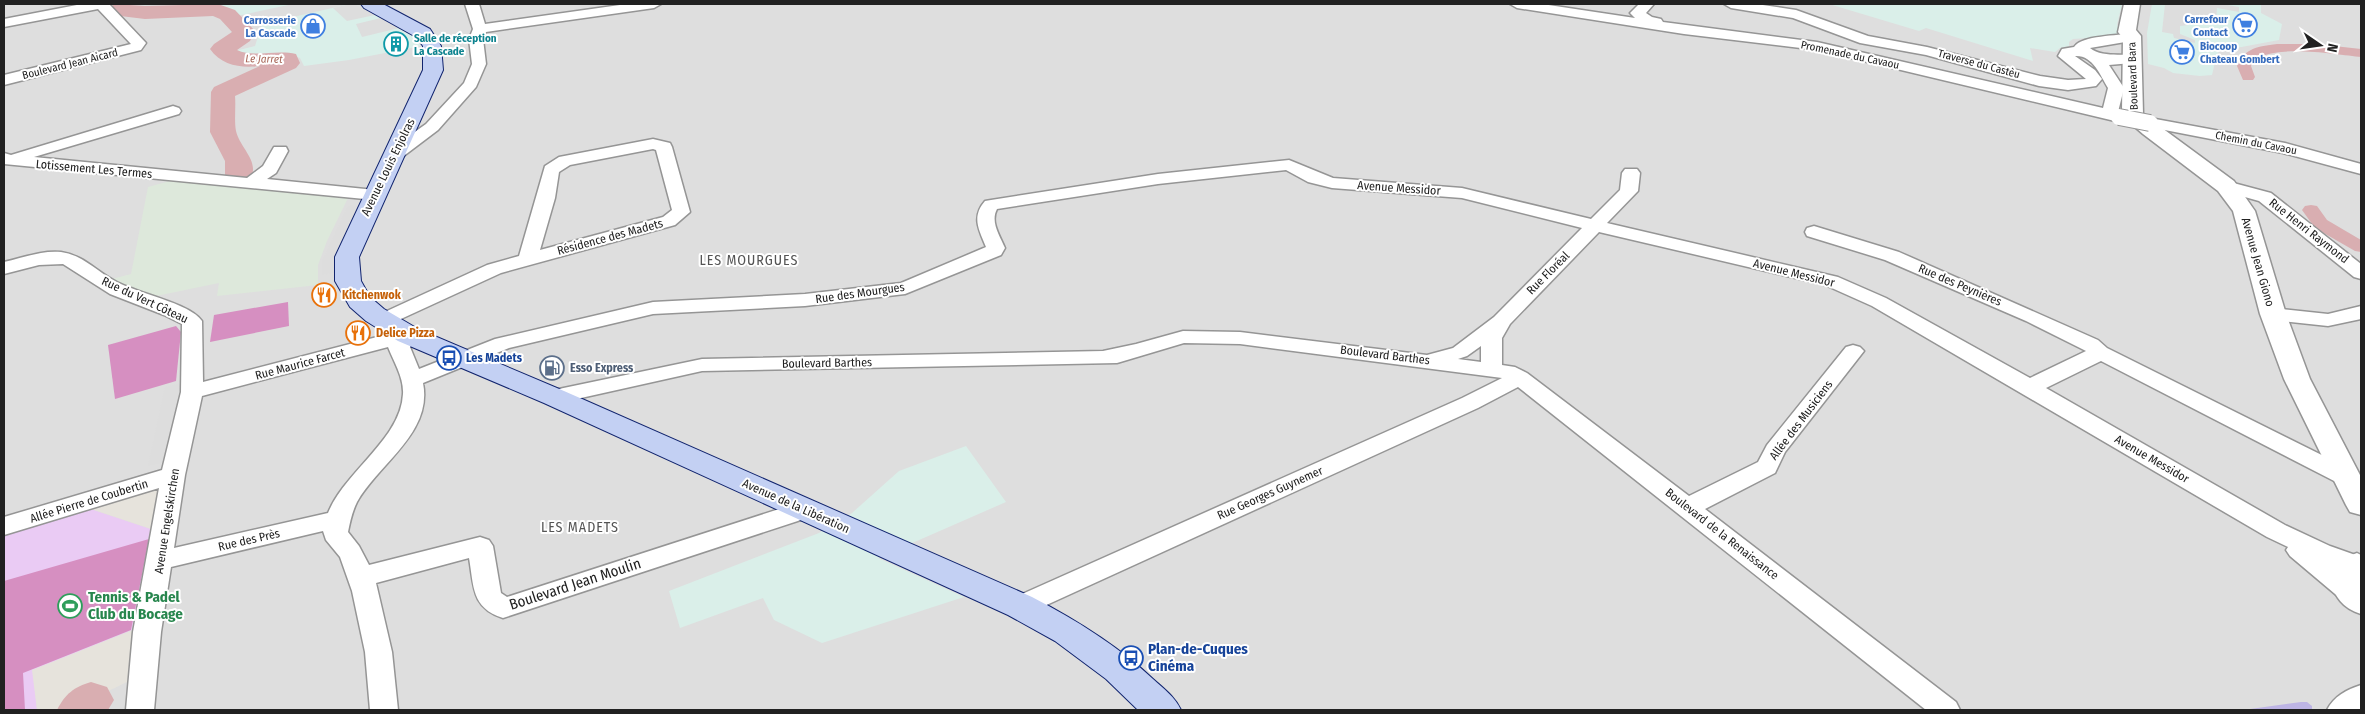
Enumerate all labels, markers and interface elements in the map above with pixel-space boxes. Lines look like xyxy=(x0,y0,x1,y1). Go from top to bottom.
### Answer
supermarket icon: Carrefour Contact xyxy=(2232,12,2258,38)
shop icon: Carrosserie La Cascade xyxy=(300,13,326,39)
place label: Carrefour Contact xyxy=(2184,13,2229,39)
place label: Carrosserie La Cascade xyxy=(244,14,296,40)
north arrow xyxy=(2295,20,2345,70)
building icon: Salle de réception La Cascade xyxy=(383,31,409,57)
place label: Salle de réception La Cascade xyxy=(414,32,497,58)
street label: Promenade du Cavaou xyxy=(1800,38,1900,72)
supermarket icon: Biocoop Chateau Gombert xyxy=(2169,39,2195,65)
place label: Biocoop Chateau Gombert xyxy=(2200,40,2280,66)
street label: Boulevard Bara xyxy=(2125,42,2141,110)
text: N xyxy=(2323,42,2341,54)
street label: Boulevard Jean Aicard xyxy=(21,46,119,82)
street label: Traverse du Castèu xyxy=(1936,47,2022,81)
water label: Le Jarret xyxy=(245,52,283,66)
street label: Avenue Louis Enjolras xyxy=(358,116,418,218)
street label: Chemin du Cavaou xyxy=(2214,129,2298,157)
street label: Lotissement Les Termes xyxy=(35,157,153,181)
street label: Avenue Messidor xyxy=(1357,178,1442,198)
street label: Rue Henri Raymond xyxy=(2267,196,2351,266)
street label: Résidence des Madets xyxy=(556,216,664,258)
street label: Avenue Jean Giono xyxy=(2239,216,2277,308)
street label: Rue Floréal xyxy=(1524,249,1572,297)
district label: LES MOURGUES xyxy=(700,252,798,269)
street label: Avenue Messidor xyxy=(1752,256,1837,290)
street label: Rue des Peynières xyxy=(1916,261,2004,309)
street label: Rue du Vert Côteau xyxy=(100,274,190,326)
street label: Rue des Mourgues xyxy=(815,280,905,306)
restaurant icon: Kitchenwok xyxy=(311,282,337,308)
place label: Kitchenwok xyxy=(342,288,402,302)
restaurant icon: Delice Pizza xyxy=(345,320,371,346)
place label: Delice Pizza xyxy=(376,326,435,340)
street label: Boulevard Barthes xyxy=(1339,343,1431,367)
street label: Rue Maurice Farcet xyxy=(254,345,346,383)
bus stop icon: Les Madets xyxy=(436,345,462,371)
place label: Les Madets xyxy=(466,351,523,365)
fuel station icon: Esso Express xyxy=(539,355,565,381)
street label: Boulevard Barthes xyxy=(782,355,872,371)
place label: Esso Express xyxy=(570,361,634,375)
street label: Allée des Musiciens xyxy=(1767,377,1835,463)
street label: Avenue Messidor xyxy=(2112,432,2192,486)
street label: Rue Georges Guynemer xyxy=(1215,463,1326,523)
street label: Avenue Engelskirchen xyxy=(152,467,182,575)
street label: Allée Pierre de Coubertin xyxy=(28,476,150,526)
street label: Avenue de la Libération xyxy=(740,476,852,536)
street label: Boulevard de la Renaissance xyxy=(1663,485,1781,583)
district label: LES MADETS xyxy=(541,519,619,536)
street label: Rue des Près xyxy=(217,526,281,554)
street label: Boulevard Jean Moulin xyxy=(507,554,643,614)
place label: Tennis & Padel Club du Bocage xyxy=(88,588,183,623)
sports icon: Tennis & Padel Club du Bocage xyxy=(57,593,83,619)
place label: Plan-de-Cuques Cinéma xyxy=(1148,640,1248,675)
bus stop icon: Plan-de-Cuques Cinéma xyxy=(1118,645,1144,671)

